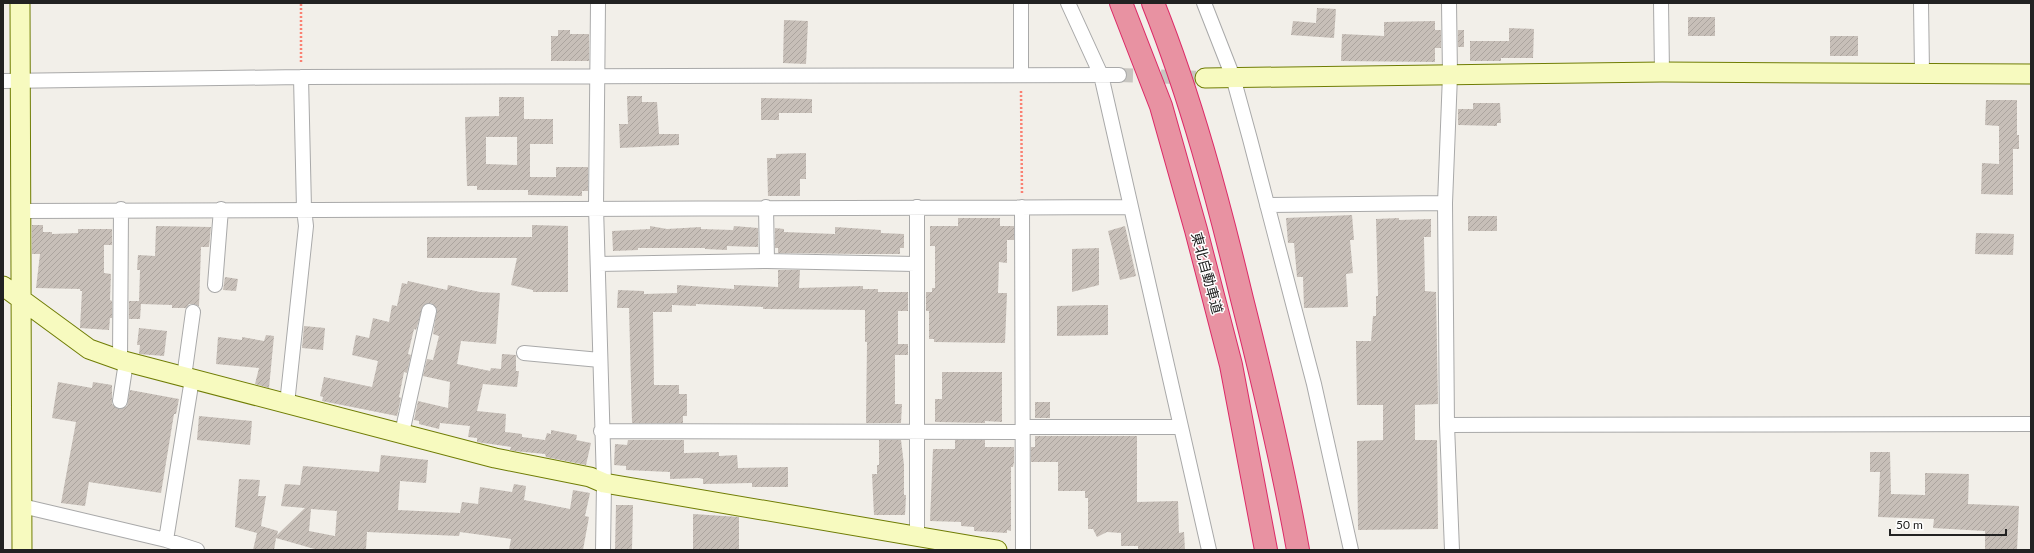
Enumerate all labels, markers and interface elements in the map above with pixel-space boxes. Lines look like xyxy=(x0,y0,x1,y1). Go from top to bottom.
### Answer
street label: 東北自動車道 xyxy=(1188,230,1227,316)
scale bar xyxy=(1890,511,2006,537)
text: 50 m xyxy=(1896,517,1923,532)

